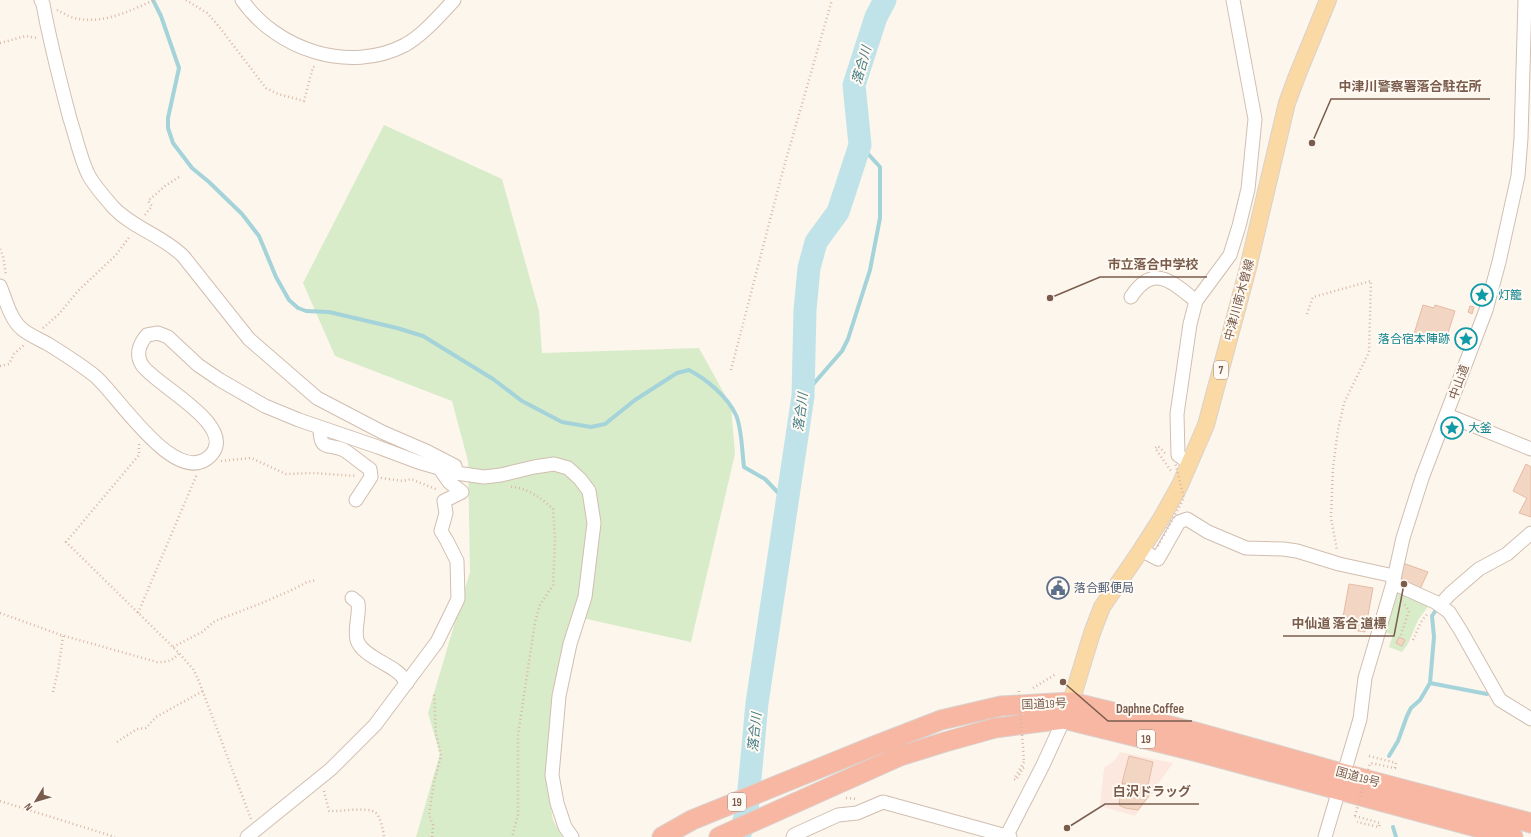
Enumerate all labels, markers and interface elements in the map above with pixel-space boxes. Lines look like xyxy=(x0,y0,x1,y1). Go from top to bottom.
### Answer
water label: 落合川 xyxy=(849,42,876,86)
callout: 中津川警察署落合駐在所 xyxy=(1331,74,1490,99)
text: 中津川警察署落合駐在所 xyxy=(1338,79,1482,95)
callout: 市立落合中学校 xyxy=(1100,252,1207,277)
text: 市立落合中学校 xyxy=(1107,257,1199,273)
street label: 中津川南木曽線 xyxy=(1221,258,1258,343)
place icon: 灯籠 xyxy=(1469,282,1495,308)
place label: 灯籠 xyxy=(1498,288,1522,303)
place icon: 落合宿本陣跡 xyxy=(1453,326,1479,352)
place label: 落合宿本陣跡 xyxy=(1378,332,1450,347)
road number: 7 xyxy=(1214,361,1228,379)
street label: 中山道 xyxy=(1446,363,1473,402)
water label: 落合川 xyxy=(791,390,812,432)
place icon: 大釜 xyxy=(1439,415,1465,441)
place label: 大釜 xyxy=(1468,421,1492,436)
public building icon: 落合郵便局 xyxy=(1045,575,1071,601)
place label: 落合郵便局 xyxy=(1074,581,1134,596)
callout: 中仙道 落合 道標 xyxy=(1283,611,1394,636)
text: 中仙道 落合 道標 xyxy=(1291,616,1387,632)
street label: 国道19号 xyxy=(1021,696,1067,713)
callout: Daphne Coffee xyxy=(1108,696,1192,721)
text: Daphne Coffee xyxy=(1116,701,1184,717)
water label: 落合川 xyxy=(745,710,765,752)
road number: 19 xyxy=(1137,730,1155,748)
street label: 国道19号 xyxy=(1334,764,1382,791)
callout: 白沢ドラッグ xyxy=(1105,779,1199,804)
north arrow xyxy=(16,781,56,821)
text: 白沢ドラッグ xyxy=(1113,784,1191,800)
road number: 19 xyxy=(728,793,746,811)
text: N xyxy=(22,800,35,813)

